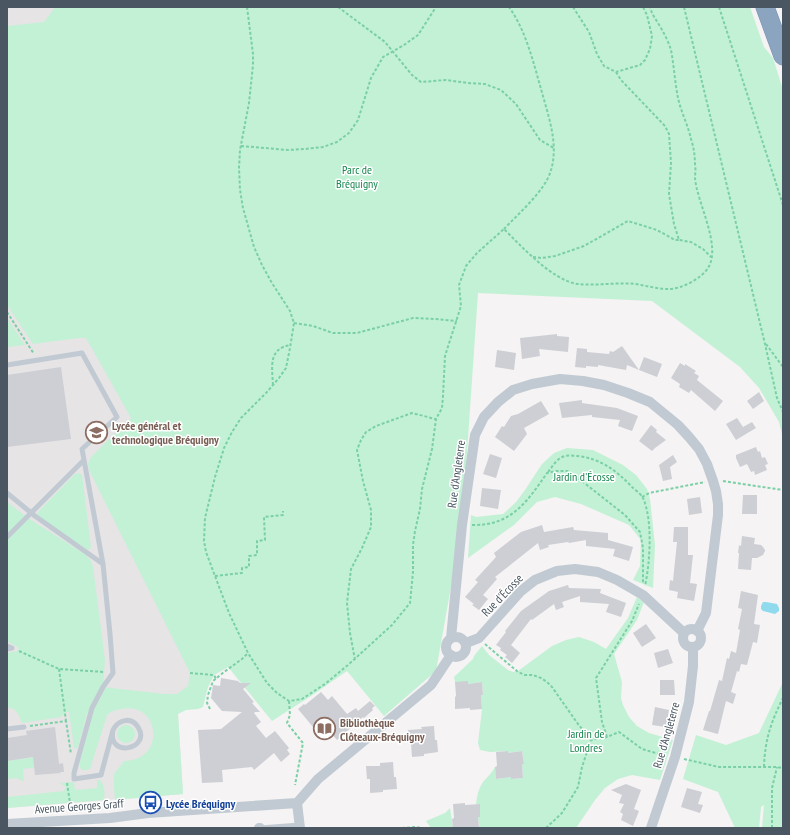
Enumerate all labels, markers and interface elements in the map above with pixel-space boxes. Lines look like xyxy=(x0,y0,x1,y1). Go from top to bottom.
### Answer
park label: Parc de Bréquigny xyxy=(336,162,378,191)
place label: Lycée général et technologique Bréquigny xyxy=(112,418,219,447)
school or university icon: Lycée général et technologique Bréquigny xyxy=(84,419,110,445)
street label: Rue d'Angleterre xyxy=(444,439,468,509)
park label: Jardin d'Écosse xyxy=(552,469,615,484)
street label: Rue d'Écosse xyxy=(478,571,526,619)
street label: Rue d'Angleterre xyxy=(649,700,683,770)
place label: Bibliothèque Clôteaux-Bréquigny xyxy=(340,715,425,744)
library icon: Bibliothèque Clôteaux-Bréquigny xyxy=(312,716,338,742)
park label: Jardin de Londres xyxy=(567,726,604,755)
bus stop icon: Lycée Bréquigny xyxy=(138,790,164,816)
street label: Avenue Georges Graff xyxy=(34,795,125,817)
place label: Lycée Bréquigny xyxy=(166,796,235,811)

